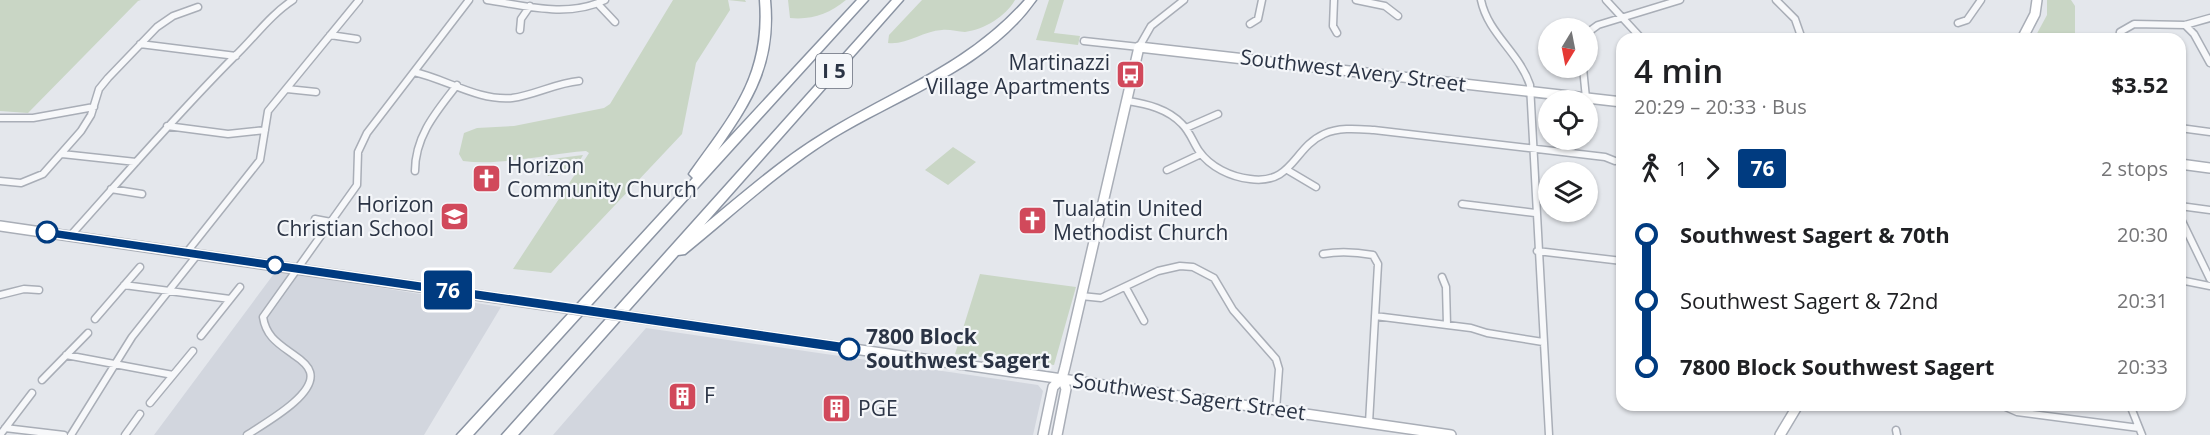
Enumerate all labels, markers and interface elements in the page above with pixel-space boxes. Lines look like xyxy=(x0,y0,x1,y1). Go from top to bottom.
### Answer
north arrow xyxy=(1538,18,1598,78)
map controls xyxy=(1538,18,1598,222)
street label: Southwest Avery Street xyxy=(1239,42,1468,98)
place label: Martinazzi Village Apartments xyxy=(926,48,1110,100)
text: 4 min xyxy=(1634,48,1723,93)
road number: I 5 xyxy=(816,54,852,88)
bus stop icon: Martinazzi Village Apartments xyxy=(1115,59,1147,91)
text: $3.52 xyxy=(2111,69,2168,99)
button: locate xyxy=(1538,90,1598,150)
text: 20:29 – 20:33 · Bus xyxy=(1634,93,1807,120)
place label: Horizon Community Church xyxy=(507,151,697,203)
icon: walk xyxy=(1634,152,1667,185)
icon: forward xyxy=(1696,152,1729,185)
text: 76 xyxy=(1750,154,1774,182)
text: 1 xyxy=(1676,155,1687,182)
text: 2 stops xyxy=(2101,155,2168,182)
church icon: Horizon Community Church xyxy=(470,162,502,194)
button: layers xyxy=(1538,162,1598,222)
place label: Horizon Christian School xyxy=(276,190,434,242)
place label: Tualatin United Methodist Church xyxy=(1053,194,1228,246)
school or university icon: Horizon Christian School xyxy=(439,201,471,233)
church icon: Tualatin United Methodist Church xyxy=(1016,205,1048,237)
text: Southwest Sagert & 70th xyxy=(1680,219,1950,249)
unlabelled marker xyxy=(36,221,58,243)
text: 20:30 xyxy=(2117,221,2168,248)
unlabelled marker xyxy=(266,256,284,274)
line badge: 76 xyxy=(421,270,475,310)
text: 76 xyxy=(436,276,460,304)
text: Southwest Sagert & 72nd xyxy=(1680,285,1939,315)
text: 20:31 xyxy=(2117,287,2168,314)
place label: 7800 Block Southwest Sagert xyxy=(866,322,1050,374)
marker: 7800 Block Southwest Sagert xyxy=(838,338,860,360)
text: 7800 Block Southwest Sagert xyxy=(1680,351,1994,381)
text: 20:33 xyxy=(2117,353,2168,380)
street label: Southwest Sagert Street xyxy=(1071,366,1307,426)
building icon: F xyxy=(667,380,699,412)
place label: F xyxy=(704,381,715,409)
building icon: PGE xyxy=(821,393,853,425)
place label: PGE xyxy=(858,394,898,422)

